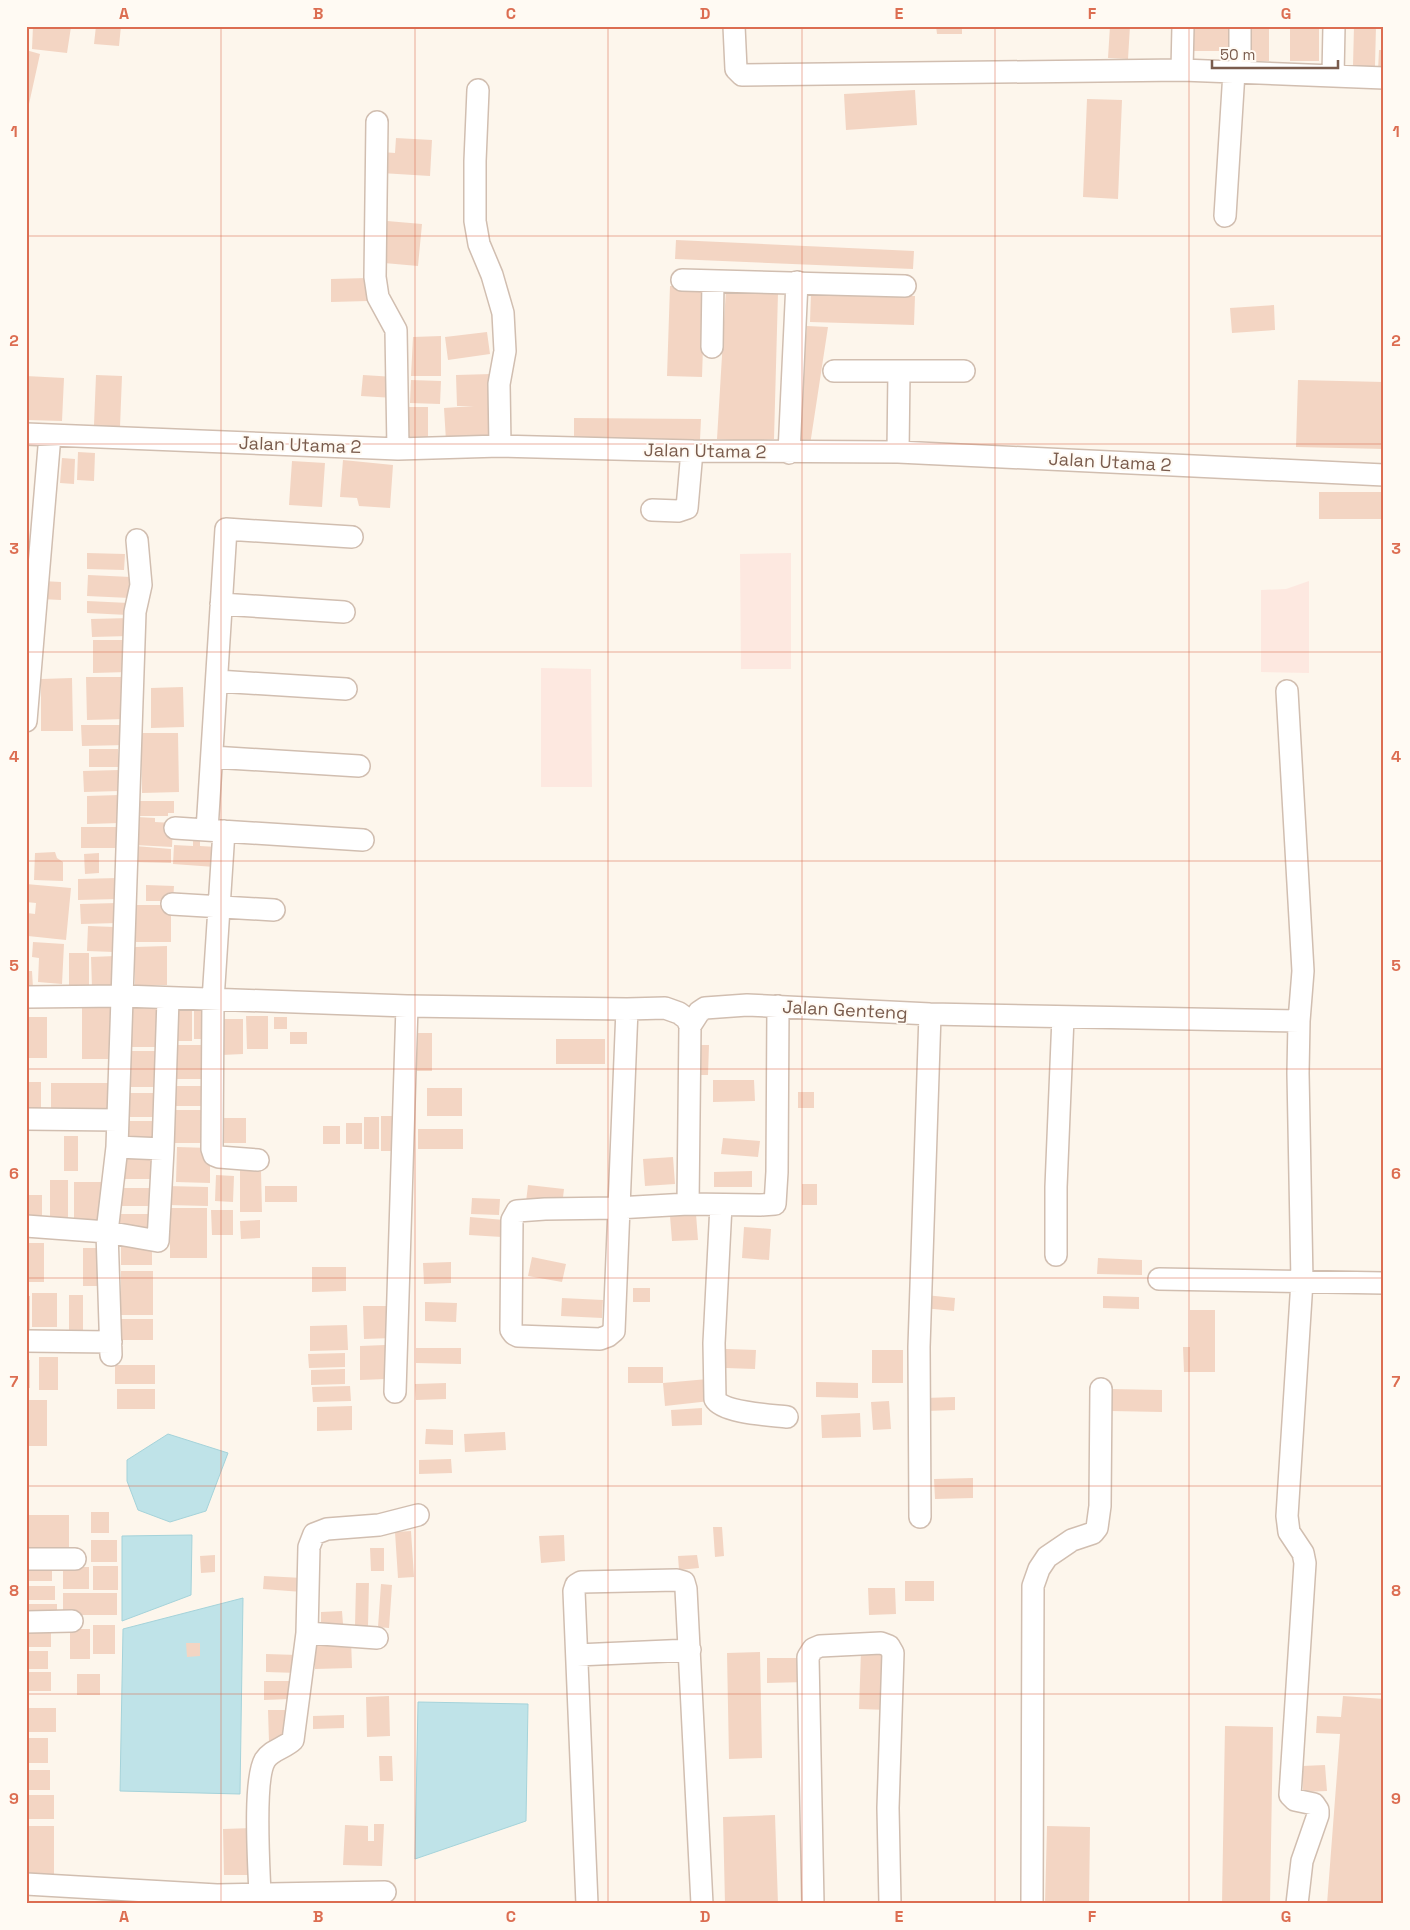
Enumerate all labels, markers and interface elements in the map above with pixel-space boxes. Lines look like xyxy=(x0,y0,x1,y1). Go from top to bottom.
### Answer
text: A xyxy=(119,3,129,24)
text: B xyxy=(313,3,323,24)
text: C xyxy=(506,3,516,24)
text: D xyxy=(700,3,710,24)
text: E xyxy=(895,3,904,24)
text: F xyxy=(1088,3,1097,24)
text: G xyxy=(1281,3,1291,24)
scale bar xyxy=(1212,38,1339,70)
text: 50 m xyxy=(1220,45,1255,64)
text: 1 xyxy=(10,121,18,142)
text: 1 xyxy=(1392,121,1400,142)
text: 2 xyxy=(9,330,19,351)
text: 2 xyxy=(1391,330,1401,351)
street label: Jalan Utama 2 xyxy=(238,431,362,458)
street label: Jalan Utama 2 xyxy=(643,438,767,463)
street label: Jalan Utama 2 xyxy=(1048,447,1172,476)
text: 3 xyxy=(9,538,19,559)
text: 3 xyxy=(1391,538,1401,559)
text: 4 xyxy=(9,746,19,767)
text: 4 xyxy=(1391,746,1401,767)
text: 5 xyxy=(9,955,19,976)
text: 5 xyxy=(1391,955,1401,976)
street label: Jalan Genteng xyxy=(782,995,908,1024)
text: 6 xyxy=(9,1163,19,1184)
text: 6 xyxy=(1391,1163,1401,1184)
text: 7 xyxy=(10,1371,19,1392)
text: 7 xyxy=(1392,1371,1401,1392)
text: 8 xyxy=(9,1580,19,1601)
text: 8 xyxy=(1391,1580,1401,1601)
text: 9 xyxy=(9,1788,19,1809)
text: 9 xyxy=(1391,1788,1401,1809)
text: A xyxy=(119,1906,129,1927)
text: B xyxy=(313,1906,323,1927)
text: C xyxy=(506,1906,516,1927)
text: D xyxy=(700,1906,710,1927)
text: E xyxy=(895,1906,904,1927)
text: F xyxy=(1088,1906,1097,1927)
text: G xyxy=(1281,1906,1291,1927)

